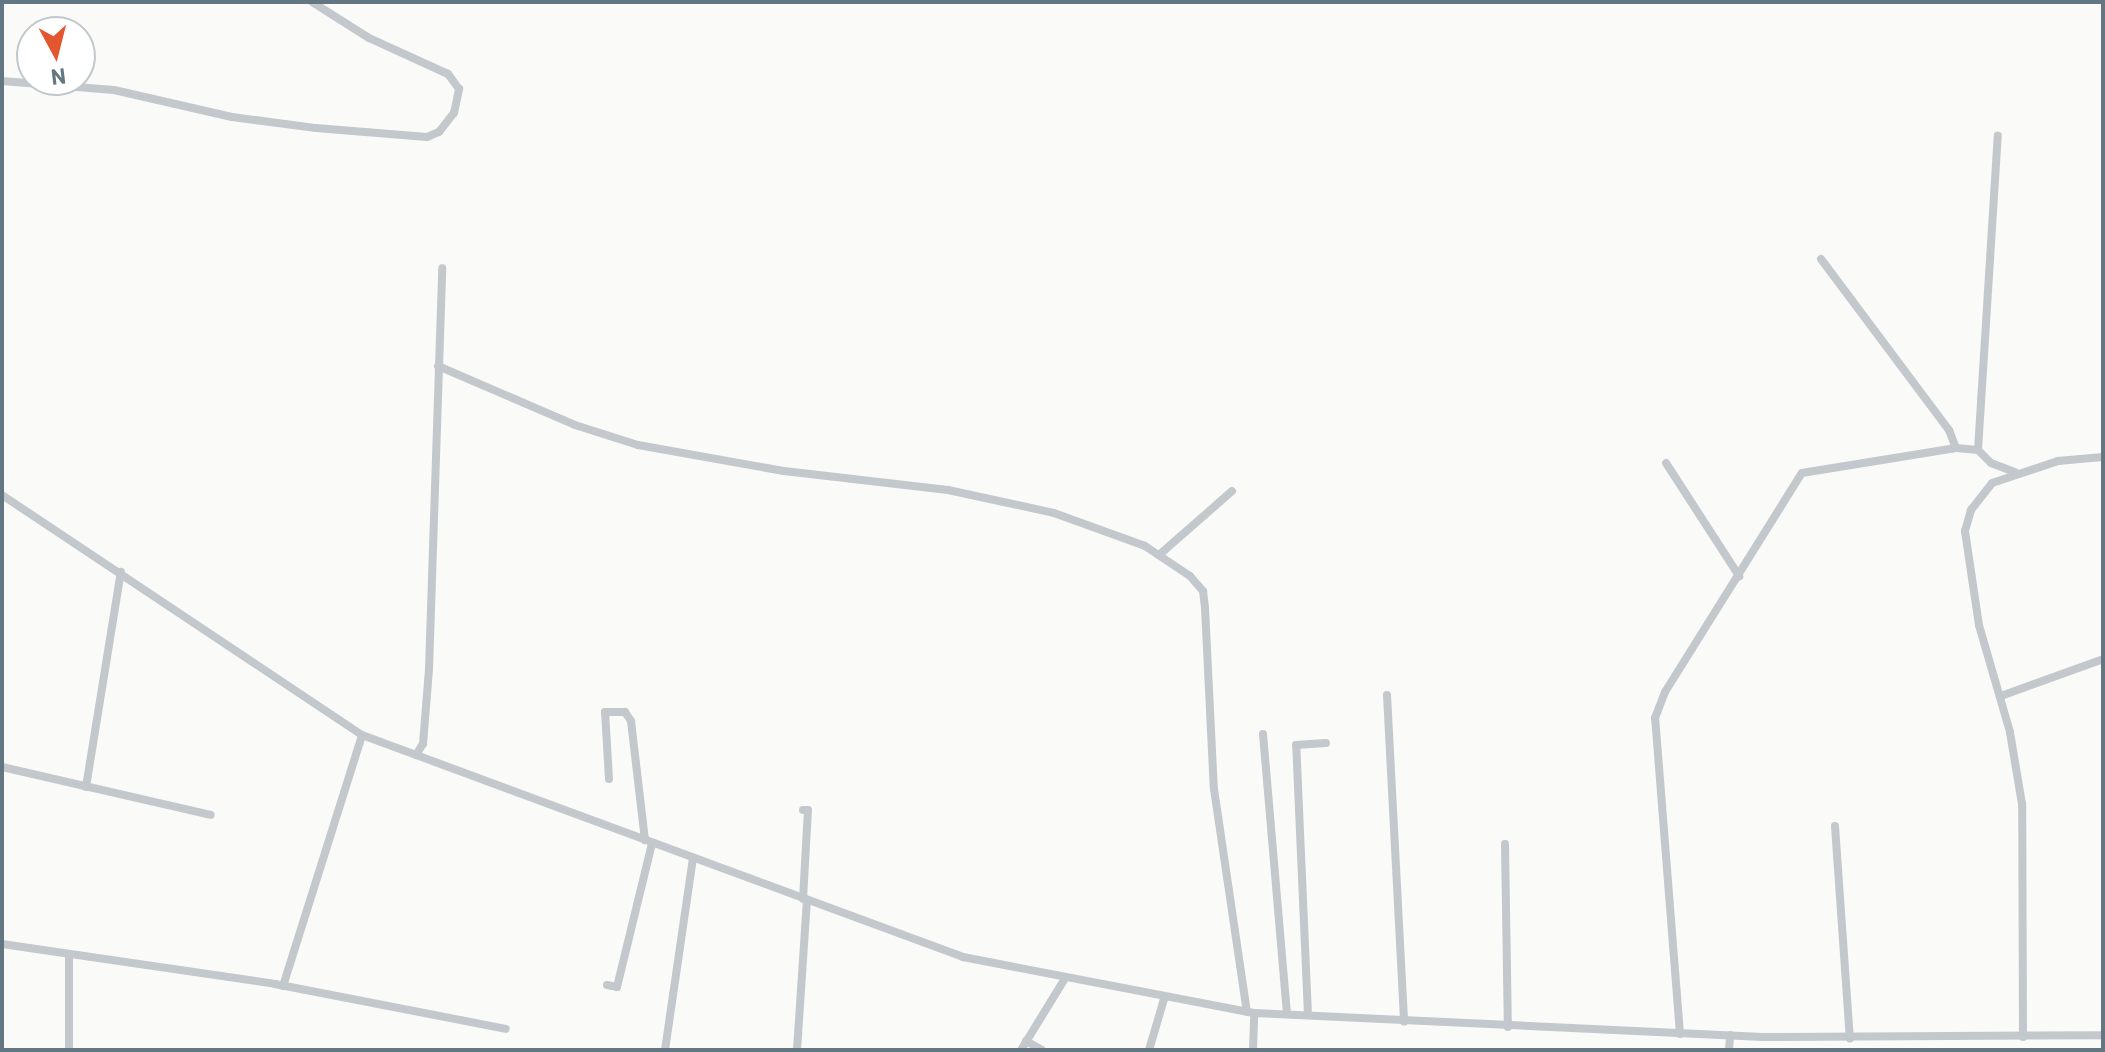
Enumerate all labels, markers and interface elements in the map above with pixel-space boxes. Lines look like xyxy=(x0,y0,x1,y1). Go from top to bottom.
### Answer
north arrow xyxy=(16,16,96,96)
text: N xyxy=(50,64,68,92)

